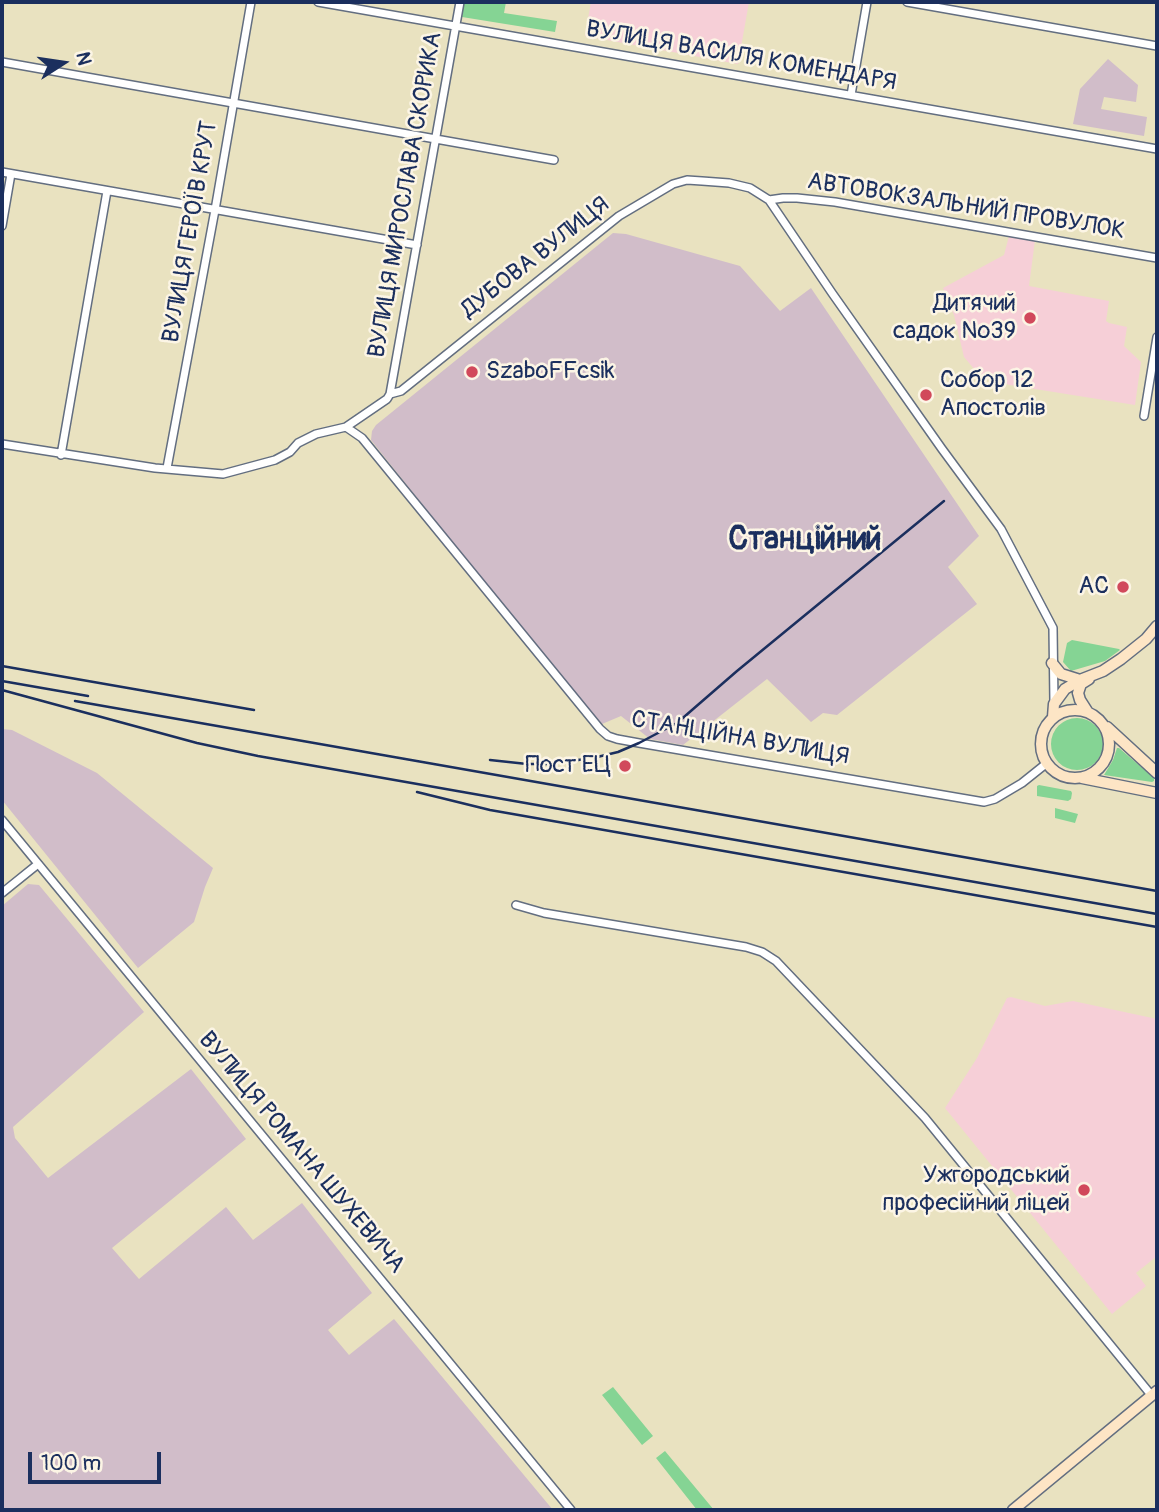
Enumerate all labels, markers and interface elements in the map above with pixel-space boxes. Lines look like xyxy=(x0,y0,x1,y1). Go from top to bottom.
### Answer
street label: ВУЛИЦЯ ВАСИЛЯ КОМЕНДАРЯ xyxy=(584,16,898,98)
north arrow xyxy=(28,28,98,98)
street label: ВУЛИЦЯ МИРОСЛАВА СКОРИКА xyxy=(363,30,449,360)
text: N xyxy=(70,50,97,67)
street label: ВУЛИЦЯ ГЕРОЇВ КРУТ xyxy=(157,119,225,345)
street label: АВТОВОКЗАЛЬНИЙ ПРОВУЛОК xyxy=(805,168,1127,246)
street label: ДУБОВА ВУЛИЦЯ xyxy=(456,191,616,325)
place label: Дитячий садок №39 xyxy=(893,290,1016,346)
marker: Дитячий садок №39 xyxy=(1022,310,1038,326)
place label: SzaboFFcsik xyxy=(486,358,614,386)
marker: SzaboFFcsik xyxy=(464,364,480,380)
place label: Собор 12 Апостолів xyxy=(940,367,1046,423)
marker: Собор 12 Апостолів xyxy=(918,387,934,403)
district label: Станційний xyxy=(728,522,882,560)
place label: AC xyxy=(1079,573,1109,601)
marker: AC xyxy=(1115,579,1131,595)
street label: СТАНЦІЙНА ВУЛИЦЯ xyxy=(629,706,851,772)
place label: Пост ЕЦ xyxy=(525,752,611,780)
marker: Пост ЕЦ xyxy=(617,758,633,774)
street label: ВУЛИЦЯ РОМАНА ШУХЕВИЧА xyxy=(192,1026,410,1280)
place label: Ужгородський професійний ліцей xyxy=(882,1162,1070,1218)
marker: Ужгородський професійний ліцей xyxy=(1076,1182,1092,1198)
scale bar xyxy=(32,1438,164,1482)
text: 100 m xyxy=(41,1450,101,1477)

